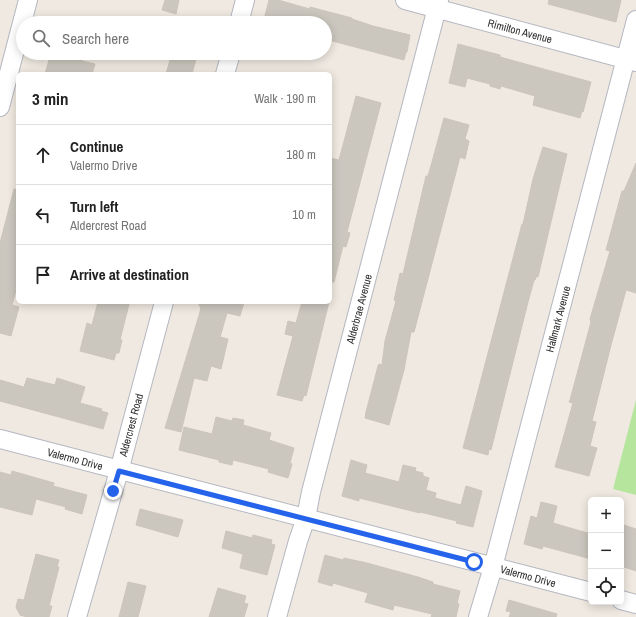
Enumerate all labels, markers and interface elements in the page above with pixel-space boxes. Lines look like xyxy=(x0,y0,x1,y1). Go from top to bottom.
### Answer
search box xyxy=(16,16,332,60)
street label: Rimilton Avenue xyxy=(486,16,554,46)
icon: search xyxy=(30,27,52,49)
text: Search here xyxy=(62,28,129,49)
text: 3 min xyxy=(32,87,68,110)
text: Walk · 190 m xyxy=(254,90,316,107)
text: Continue xyxy=(70,136,123,157)
icon: ahead xyxy=(32,144,54,166)
text: 180 m xyxy=(286,146,316,163)
text: Valermo Drive xyxy=(70,157,137,174)
text: Turn left xyxy=(70,196,118,217)
icon: left xyxy=(32,204,54,226)
text: 10 m xyxy=(292,206,316,223)
text: Aldercrest Road xyxy=(70,217,146,234)
icon: arrive xyxy=(32,264,54,286)
text: Arrive at destination xyxy=(70,264,189,285)
street label: Alderbrae Avenue xyxy=(343,273,375,346)
street label: Hallmark Avenue xyxy=(542,284,574,354)
street label: Aldercrest Road xyxy=(116,392,146,459)
street label: Valermo Drive xyxy=(46,445,104,473)
route end xyxy=(104,482,122,500)
map controls xyxy=(588,497,624,605)
button: + xyxy=(588,497,624,533)
button: − xyxy=(588,533,624,569)
route start xyxy=(465,553,483,571)
street label: Valermo Drive xyxy=(499,562,557,590)
button: locate xyxy=(588,569,624,605)

